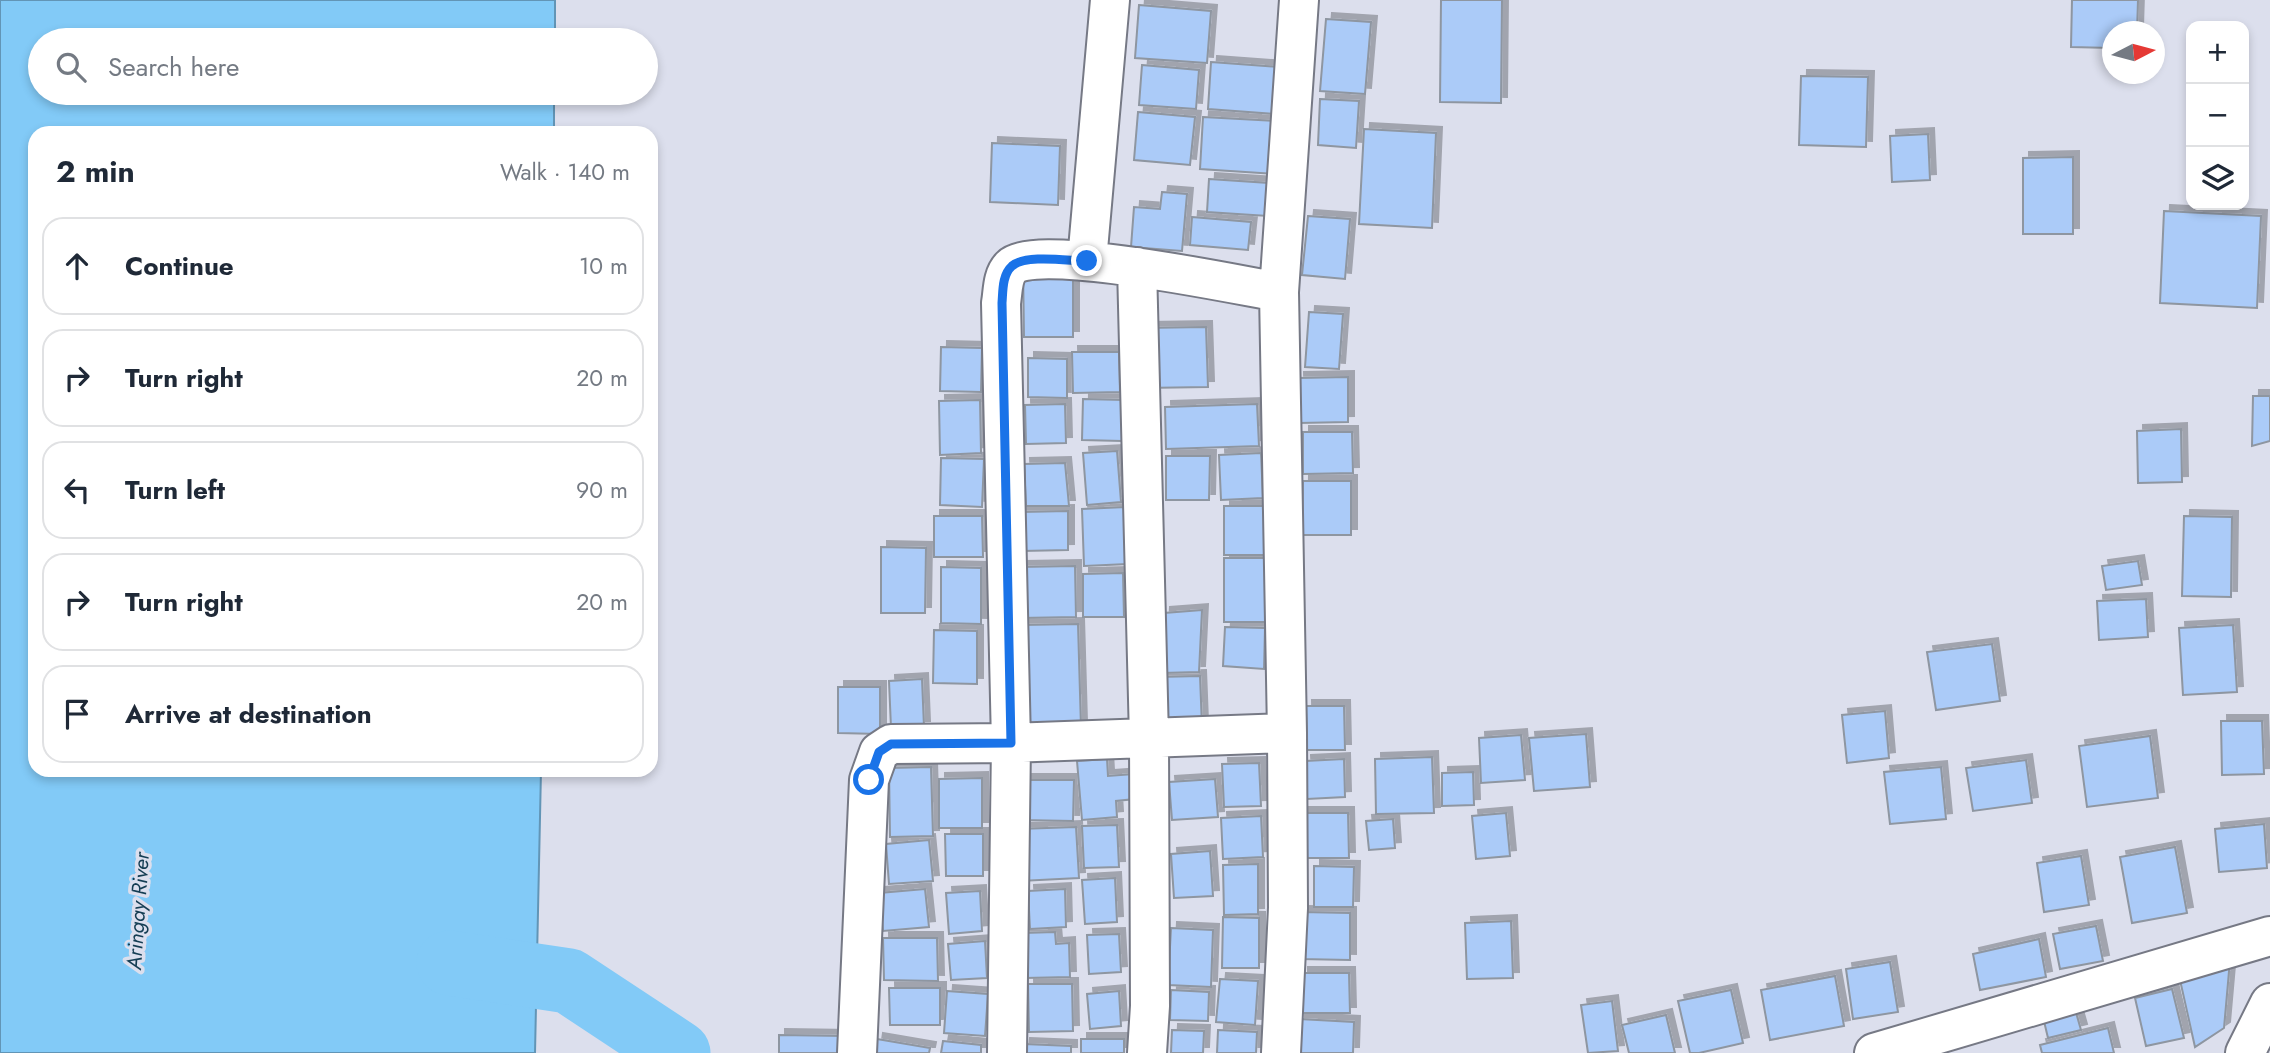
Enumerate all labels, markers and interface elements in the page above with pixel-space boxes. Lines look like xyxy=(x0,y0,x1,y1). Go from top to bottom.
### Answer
north arrow xyxy=(2102,21,2165,84)
map controls xyxy=(2186,21,2249,210)
button: + xyxy=(2186,21,2249,84)
search box xyxy=(28,28,658,105)
icon: search xyxy=(52,48,90,86)
text: Search here xyxy=(108,48,240,86)
button: − xyxy=(2186,84,2249,147)
button: layers xyxy=(2186,147,2249,210)
text: 2 min xyxy=(56,150,135,193)
text: Walk · 140 m xyxy=(500,155,630,189)
route end xyxy=(1071,245,1102,276)
icon: ahead xyxy=(58,247,96,285)
text: Continue xyxy=(125,247,234,285)
text: 10 m xyxy=(579,249,628,283)
icon: right xyxy=(58,359,96,397)
text: Turn right xyxy=(125,359,243,397)
text: 20 m xyxy=(576,361,628,395)
icon: left xyxy=(58,471,96,509)
text: Turn left xyxy=(125,471,225,509)
text: 90 m xyxy=(576,473,628,507)
icon: right xyxy=(58,583,96,621)
text: Turn right xyxy=(125,583,243,621)
text: 20 m xyxy=(576,585,628,619)
icon: arrive xyxy=(58,695,96,733)
text: Arrive at destination xyxy=(125,695,372,733)
route start xyxy=(853,764,884,795)
water label: Aringay River xyxy=(119,850,157,972)

